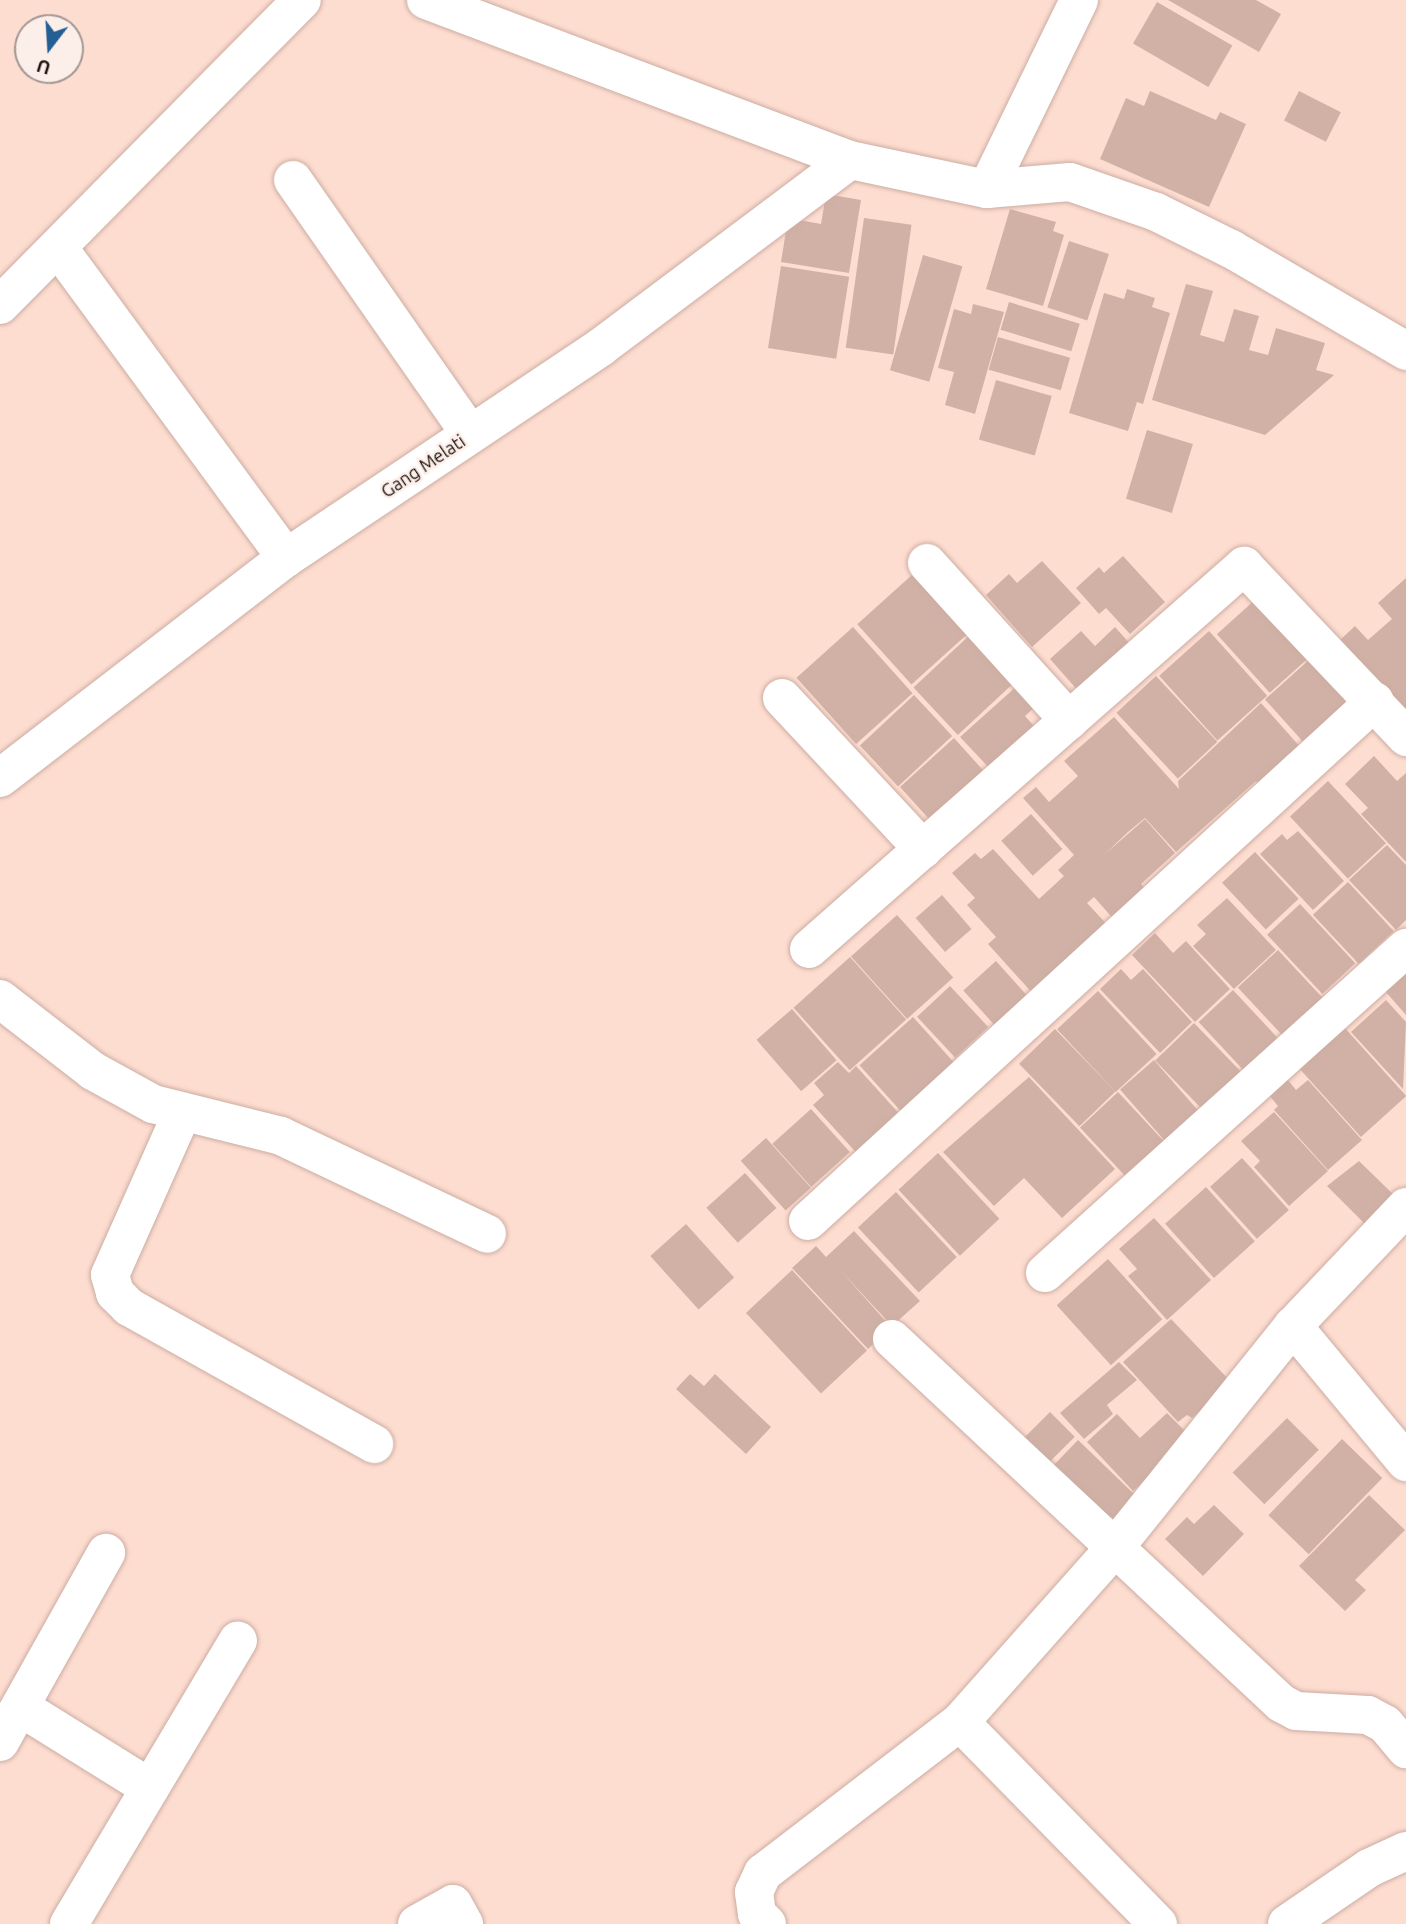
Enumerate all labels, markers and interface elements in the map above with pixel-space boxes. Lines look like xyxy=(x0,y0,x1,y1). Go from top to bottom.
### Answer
north arrow xyxy=(14,14,84,84)
text: U xyxy=(34,55,53,80)
street label: Gang Melati xyxy=(377,430,469,502)

